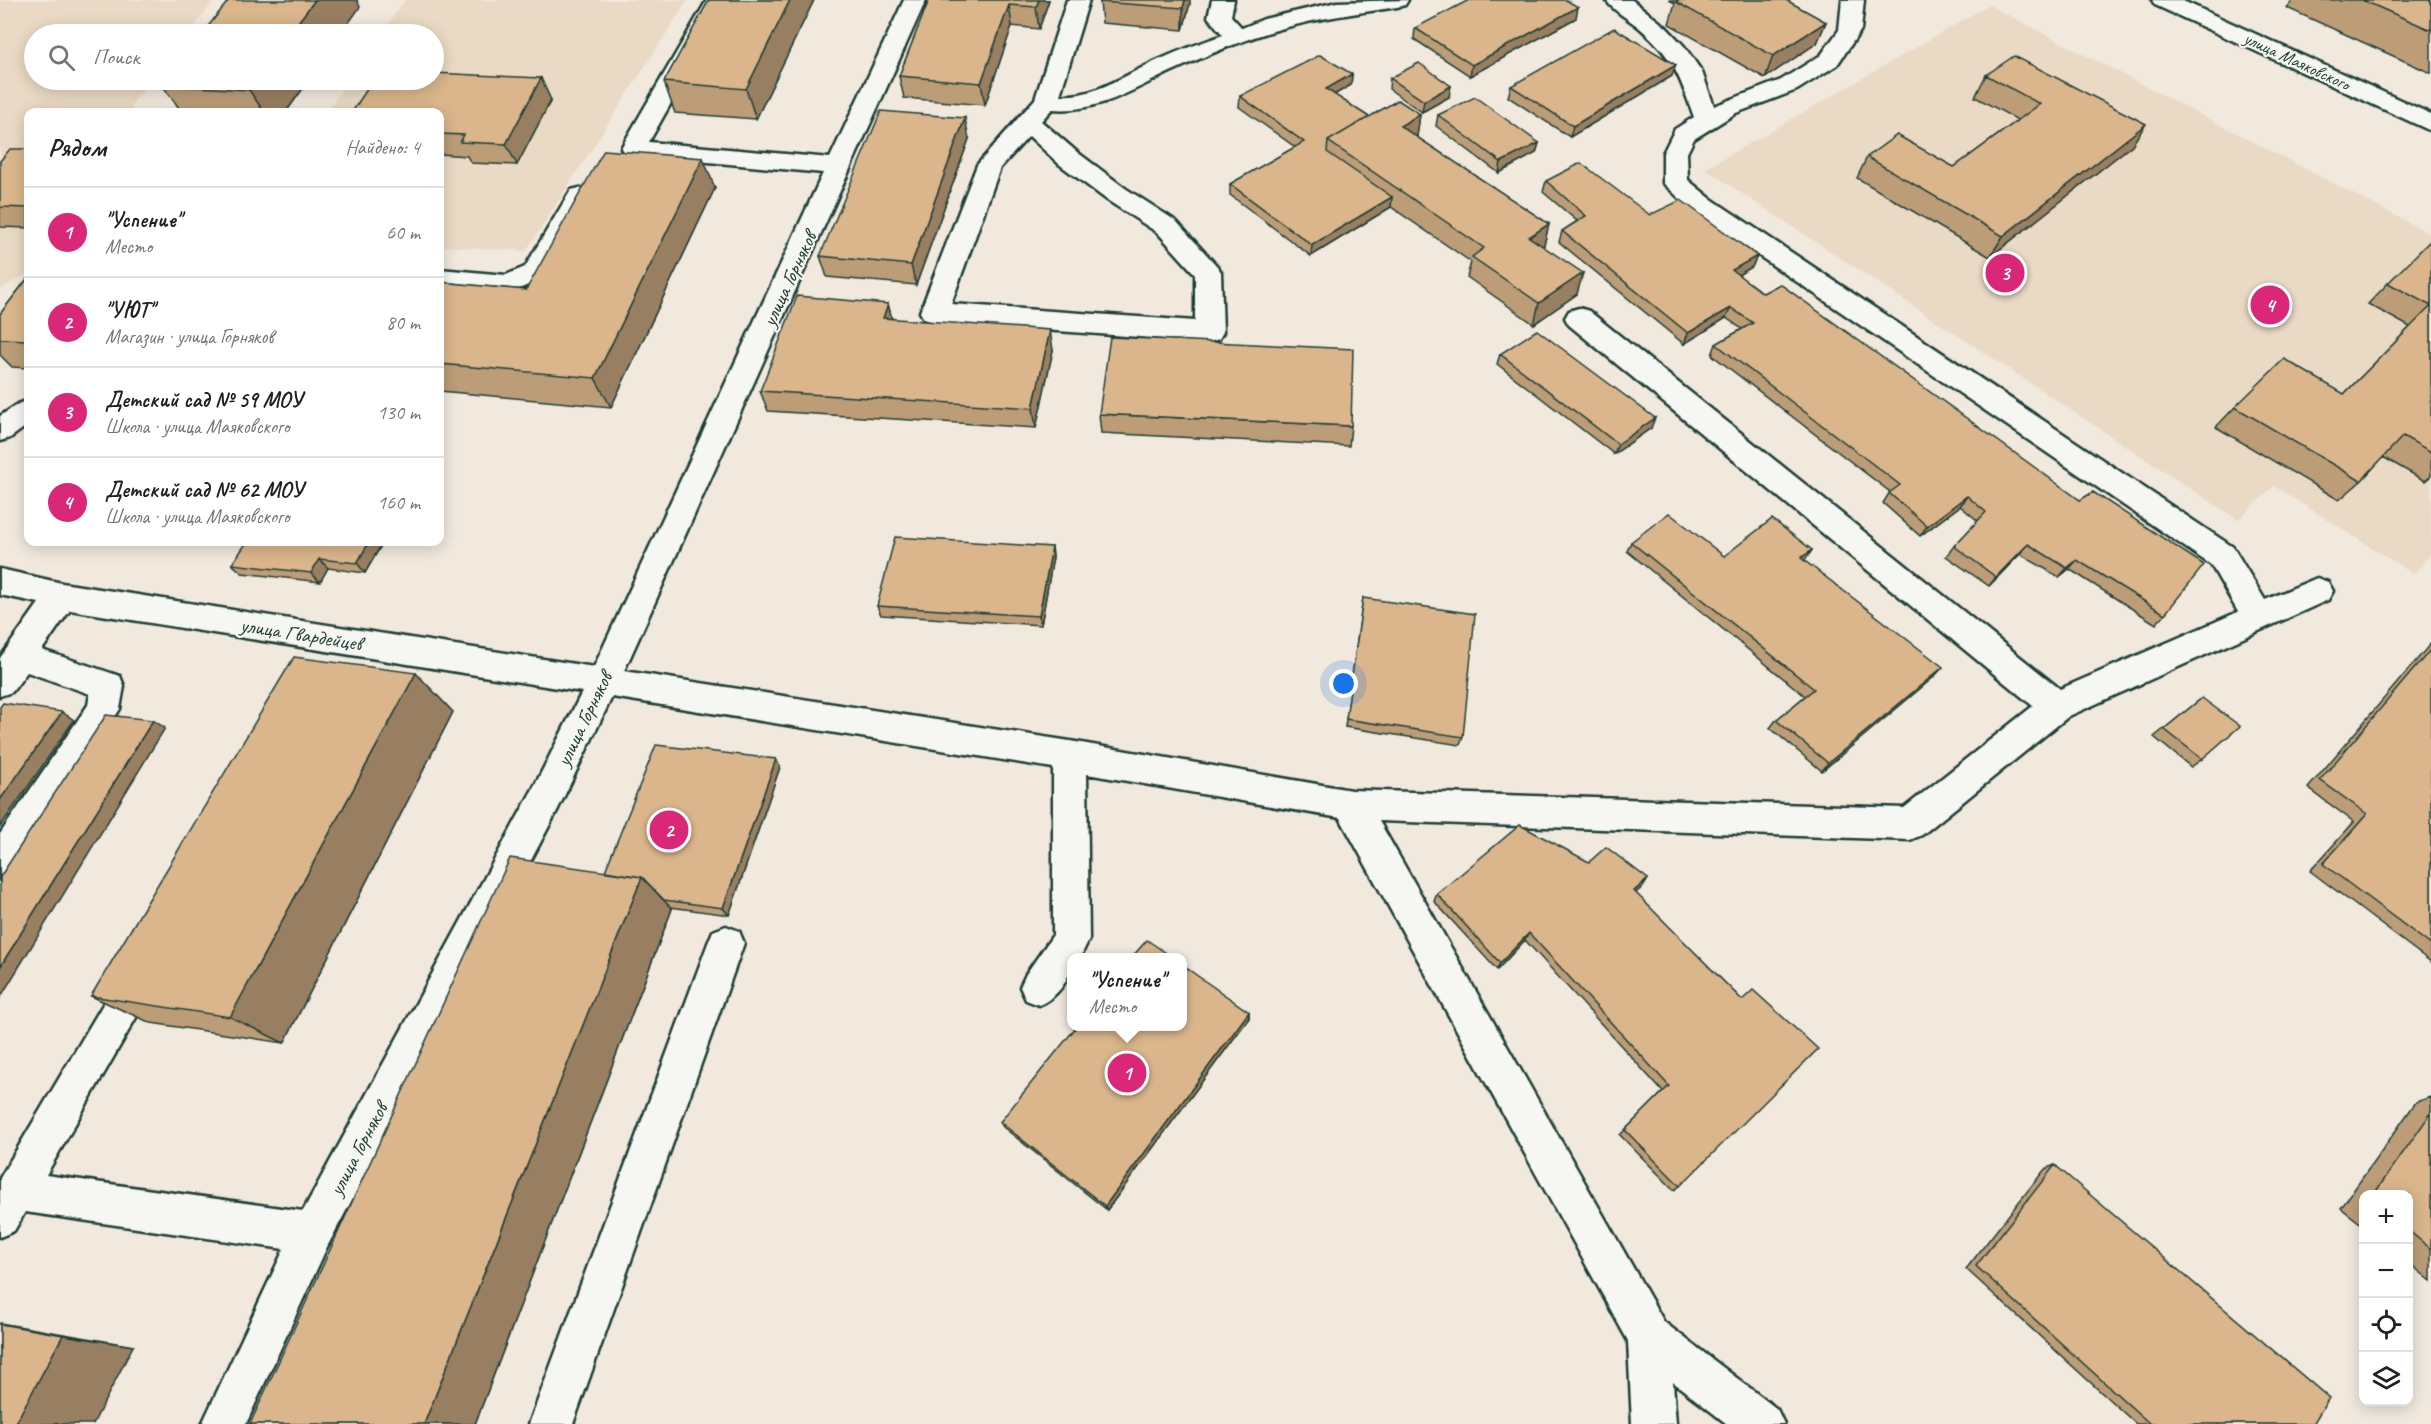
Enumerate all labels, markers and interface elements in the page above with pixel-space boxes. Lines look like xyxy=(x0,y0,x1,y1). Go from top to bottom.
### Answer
search box xyxy=(24,24,444,90)
street label: улица Маяковского xyxy=(2240,26,2355,96)
icon: search xyxy=(45,41,78,74)
text: Поиск xyxy=(93,43,139,71)
text: Рядом xyxy=(48,131,106,164)
text: Найдено: 4 xyxy=(345,135,420,160)
text: "Успение" xyxy=(105,206,181,234)
text: 1 xyxy=(63,220,72,245)
text: 60 m xyxy=(386,220,420,245)
street label: улица Горняков xyxy=(755,223,824,332)
text: Место xyxy=(105,234,152,259)
pin: 3 xyxy=(1986,250,2024,296)
pin: 4 xyxy=(2250,282,2290,328)
text: "УЮТ" xyxy=(105,296,154,324)
text: 2 xyxy=(63,310,72,335)
text: 80 m xyxy=(386,310,420,335)
text: Магазин · улица Горняков xyxy=(105,324,273,349)
text: Детский сад № 59 МОУ xyxy=(105,386,303,414)
text: 3 xyxy=(63,400,72,425)
text: 130 m xyxy=(377,400,420,425)
text: Школа · улица Маяковского xyxy=(105,414,290,439)
text: Детский сад № 62 МОУ xyxy=(105,476,304,504)
text: 4 xyxy=(63,490,72,515)
text: 160 m xyxy=(377,490,420,515)
text: Школа · улица Маяковского xyxy=(105,504,290,529)
street label: улица Гвардейцев xyxy=(237,611,367,657)
street label: улица Горняков xyxy=(549,664,620,772)
your location xyxy=(1329,669,1358,698)
pin: 2 xyxy=(650,808,688,852)
popup xyxy=(1067,953,1187,1031)
text: "Успение" xyxy=(1089,966,1165,994)
text: Место xyxy=(1089,994,1136,1019)
pin: 1 xyxy=(1108,1050,1146,1096)
street label: улица Горняков xyxy=(322,1094,395,1202)
map controls xyxy=(2359,1190,2413,1406)
button: + xyxy=(2359,1190,2413,1244)
button: − xyxy=(2359,1244,2413,1298)
button: locate xyxy=(2359,1298,2413,1352)
button: layers xyxy=(2359,1352,2413,1406)

